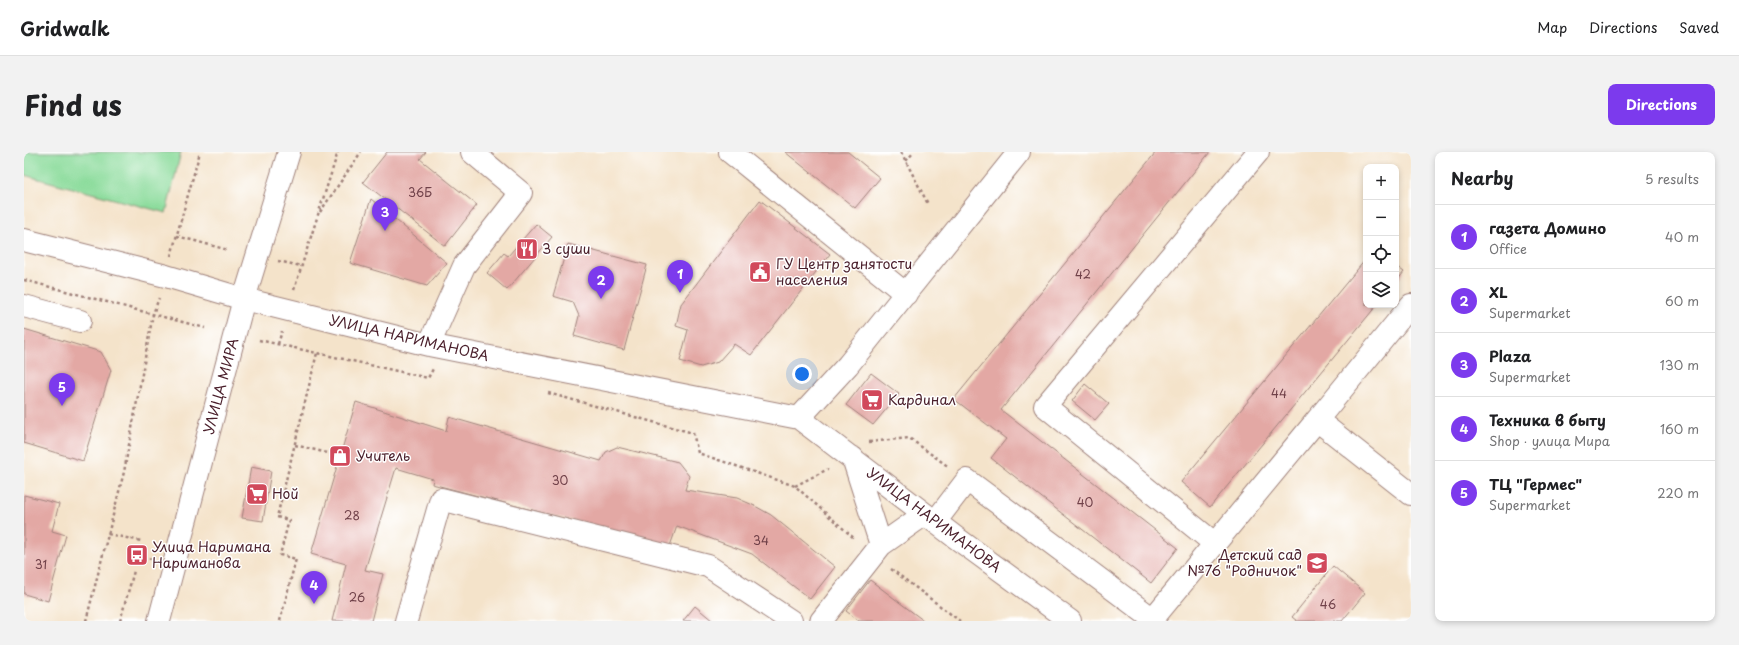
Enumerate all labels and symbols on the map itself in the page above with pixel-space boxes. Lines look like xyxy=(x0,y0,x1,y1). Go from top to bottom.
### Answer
house number: 36Б xyxy=(408,183,432,201)
pin: 3 xyxy=(372,198,398,231)
restaurant icon: 3 суши xyxy=(514,236,540,262)
place label: 3 суши xyxy=(542,238,591,259)
place label: ГУ Центр занятости населения xyxy=(776,253,912,290)
public building icon: ГУ Центр занятости населения xyxy=(747,259,773,285)
pin: 1 xyxy=(667,260,693,293)
house number: 42 xyxy=(1075,265,1091,283)
pin: 2 xyxy=(588,266,614,299)
street label: УЛИЦА НАРИМАНОВА xyxy=(327,309,491,366)
street label: УЛИЦА МИРА xyxy=(198,335,243,436)
your location xyxy=(792,364,812,384)
pin: 5 xyxy=(49,373,75,406)
house number: 44 xyxy=(1271,384,1287,402)
supermarket icon: Кардинал xyxy=(859,387,885,413)
place label: Кардинал xyxy=(888,389,956,410)
shop icon: Учитель xyxy=(327,443,353,469)
place label: Учитель xyxy=(356,445,410,466)
street label: УЛИЦА НАРИМАНОВА xyxy=(863,462,1006,577)
house number: 30 xyxy=(552,471,569,489)
supermarket icon: Ной xyxy=(244,481,270,507)
place label: Ной xyxy=(272,483,299,504)
house number: 40 xyxy=(1077,493,1094,511)
house number: 28 xyxy=(344,506,360,524)
house number: 34 xyxy=(753,531,769,549)
place label: Улица Наримана Нариманова xyxy=(152,536,271,573)
bus stop icon: Улица Наримана Нариманова xyxy=(124,542,150,568)
place label: Детский сад №76 "Родничок" xyxy=(1187,544,1302,581)
school or university icon: Детский сад №76 "Родничок" xyxy=(1304,550,1330,576)
house number: 31 xyxy=(35,555,47,573)
pin: 4 xyxy=(301,571,327,604)
house number: 26 xyxy=(349,588,365,606)
house number: 46 xyxy=(1320,595,1336,613)

